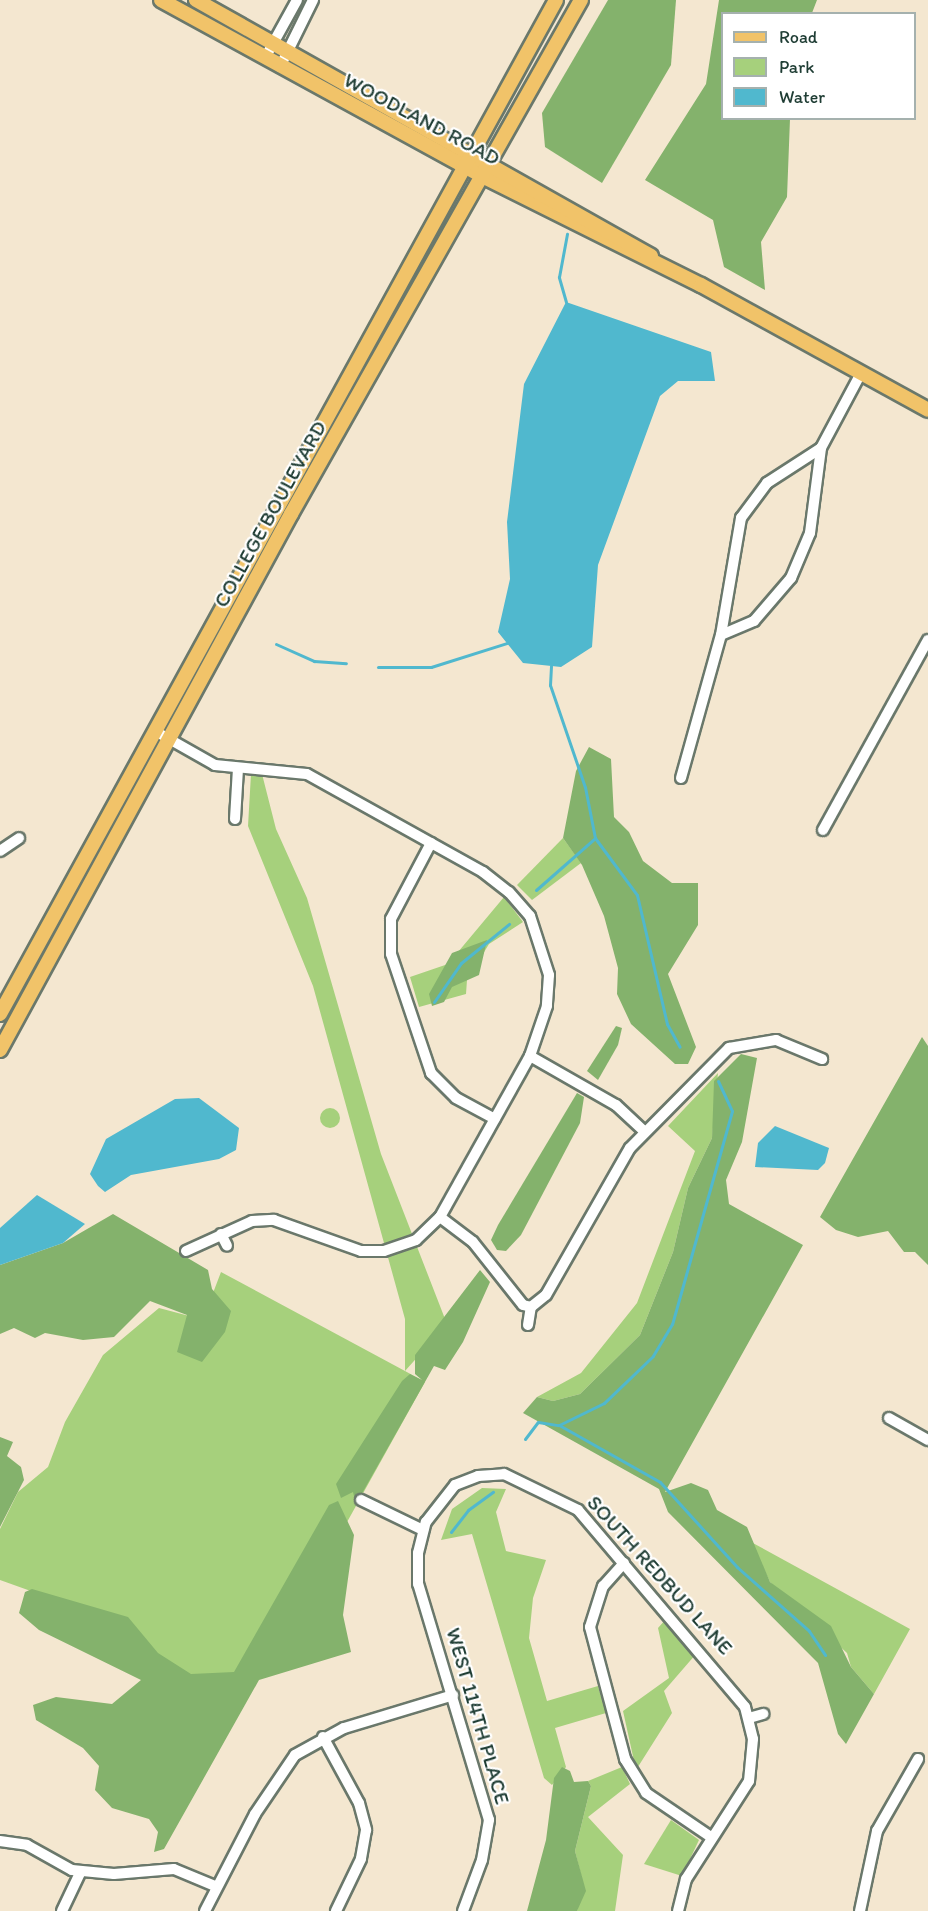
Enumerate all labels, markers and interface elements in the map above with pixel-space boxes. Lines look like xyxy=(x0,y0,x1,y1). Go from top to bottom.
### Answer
legend xyxy=(721,12,916,120)
text: Road xyxy=(779,26,818,48)
text: Park xyxy=(779,56,814,78)
street label: WOODLAND ROAD xyxy=(340,67,504,171)
text: Water xyxy=(779,86,825,108)
street label: COLLEGE BOULEVARD xyxy=(208,416,332,612)
street label: SOUTH REDBUD LANE xyxy=(582,1490,738,1660)
street label: WEST 114TH PLACE xyxy=(441,1625,515,1807)

